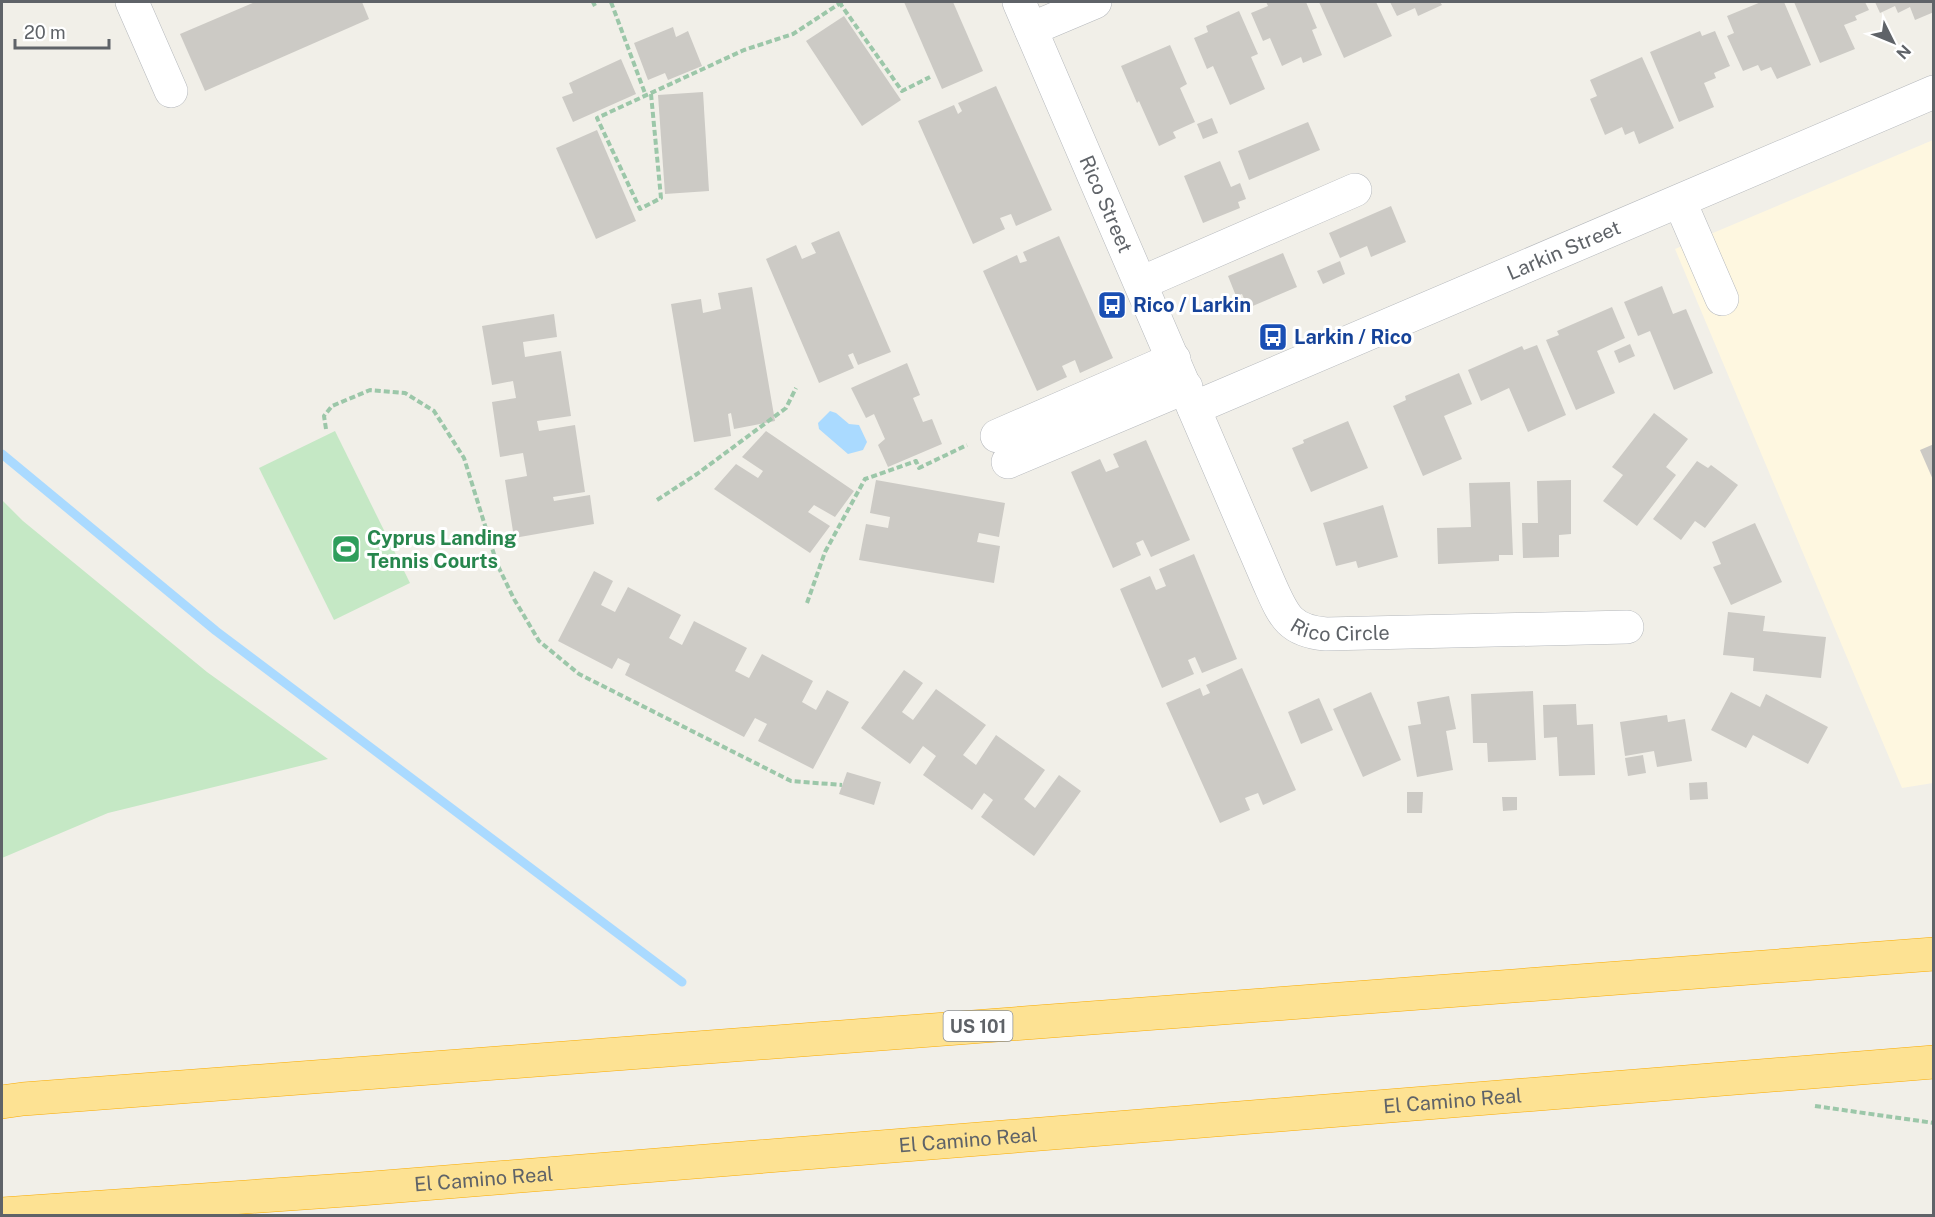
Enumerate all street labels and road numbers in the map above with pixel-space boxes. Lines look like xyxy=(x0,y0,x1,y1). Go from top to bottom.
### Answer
street label: Rico Street xyxy=(1074,152,1137,256)
street label: Larkin Street xyxy=(1503,215,1624,285)
street label: Rico Circle xyxy=(1286,613,1390,646)
road number: US 101 xyxy=(944,1011,1012,1041)
street label: El Camino Real xyxy=(1382,1083,1523,1118)
street label: El Camino Real xyxy=(898,1122,1039,1157)
street label: El Camino Real xyxy=(413,1161,554,1197)

